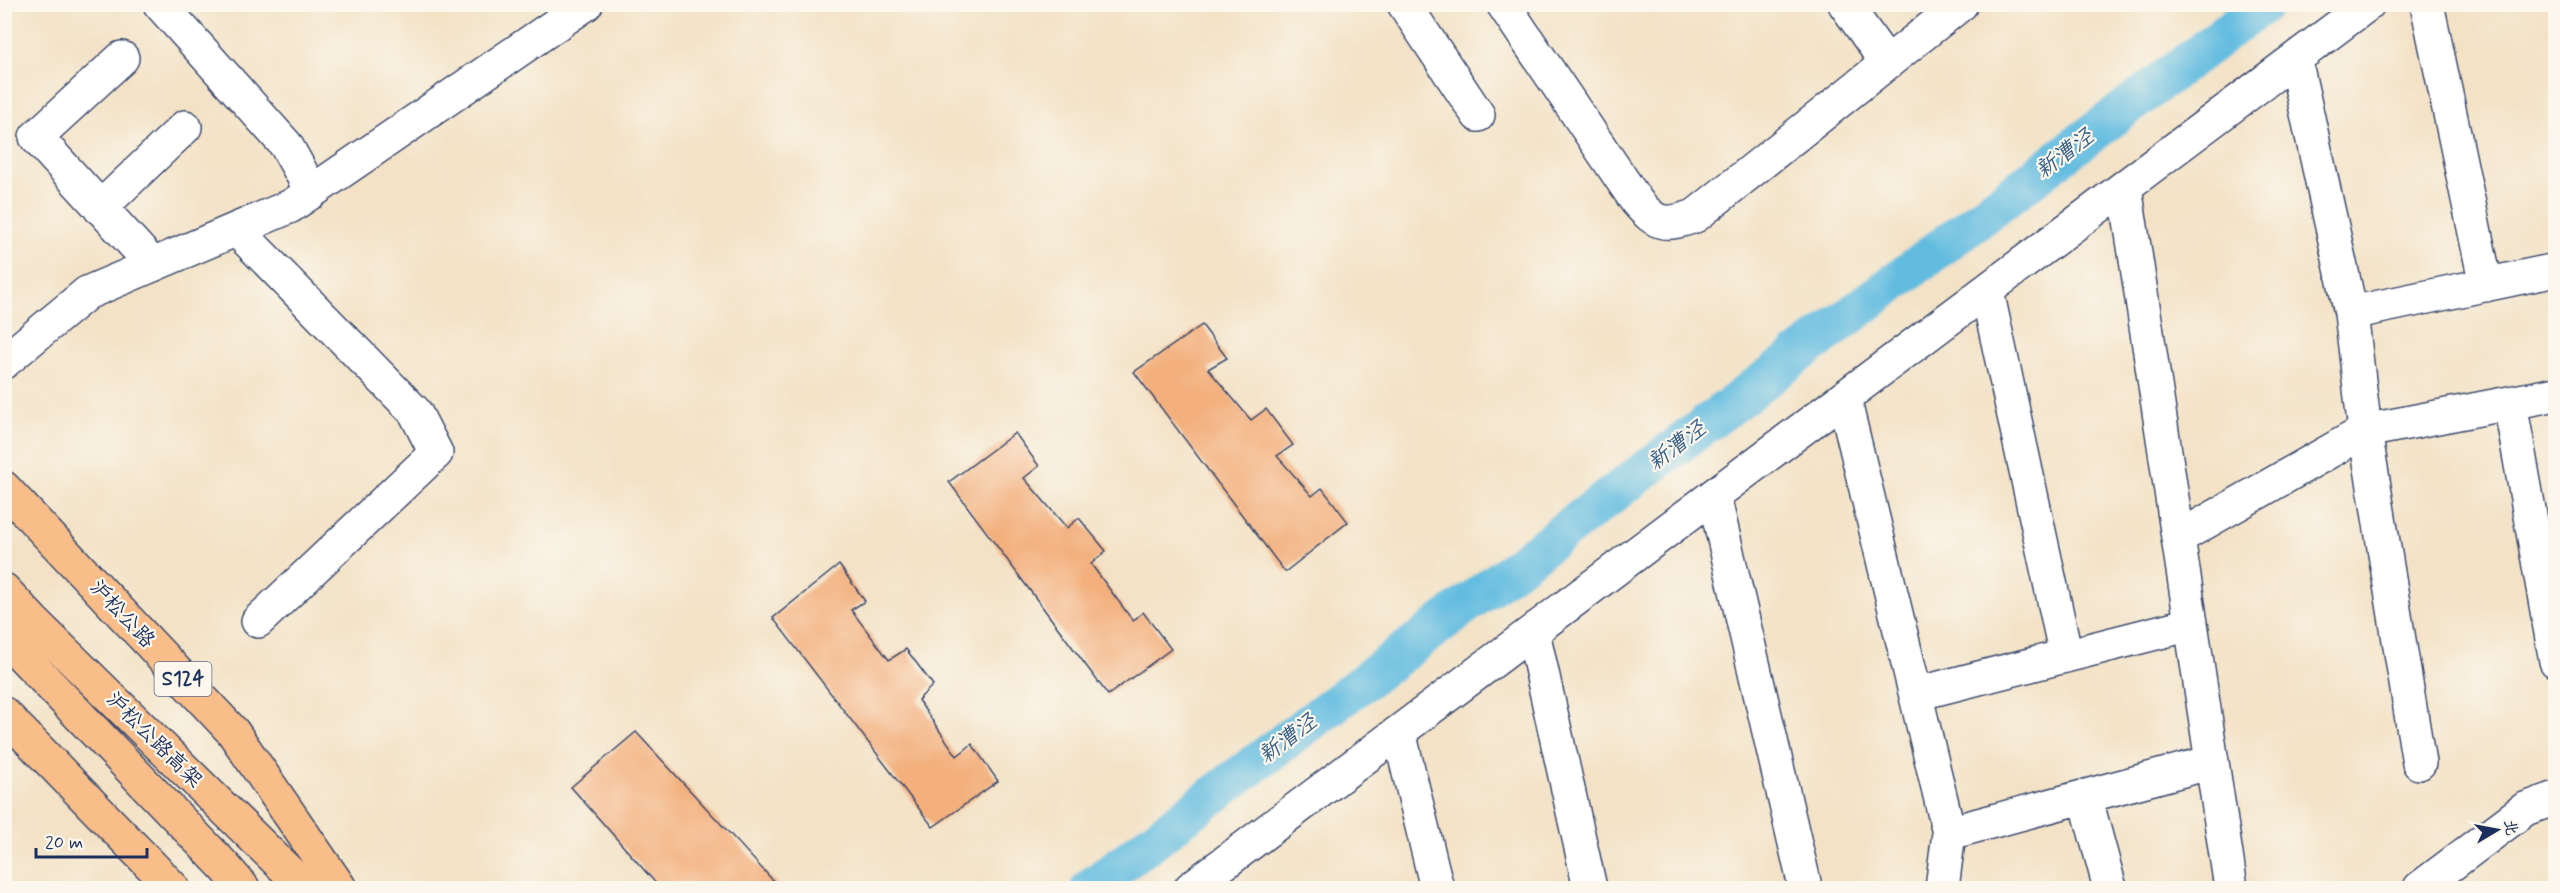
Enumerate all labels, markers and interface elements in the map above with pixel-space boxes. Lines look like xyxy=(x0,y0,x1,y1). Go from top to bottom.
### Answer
water label: 新漕泾 xyxy=(2030,122,2101,185)
water label: 新漕泾 xyxy=(1642,414,1713,477)
street label: 沪松公路 xyxy=(83,574,161,654)
road number: S124 xyxy=(154,662,212,696)
street label: 沪松公路高架 xyxy=(100,686,208,794)
water label: 新漕泾 xyxy=(1253,707,1324,770)
north arrow xyxy=(2467,800,2527,860)
text: 北 xyxy=(2499,818,2522,837)
scale bar xyxy=(36,821,147,859)
text: 20 m xyxy=(45,831,83,855)

